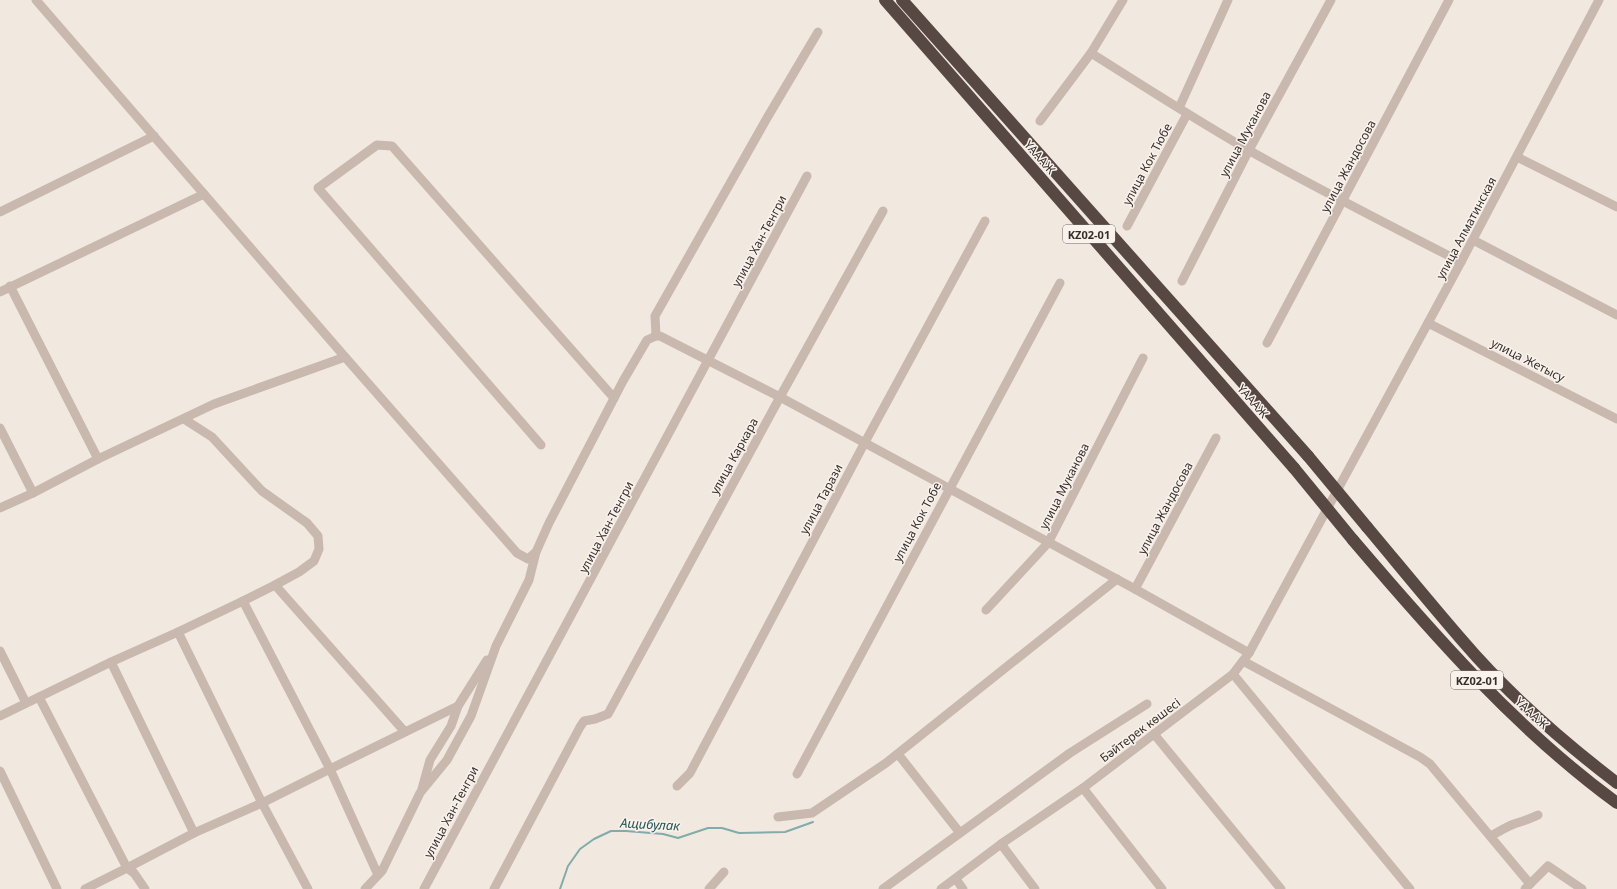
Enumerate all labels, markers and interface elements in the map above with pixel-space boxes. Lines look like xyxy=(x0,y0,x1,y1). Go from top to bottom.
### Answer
street label: улица Муканова xyxy=(1215,88,1275,180)
street label: улица Жандосова xyxy=(1316,117,1380,215)
street label: улица Кок Тюбе xyxy=(1118,120,1176,208)
street label: ҮАААЖ xyxy=(1020,136,1060,178)
street label: улица Алматинская xyxy=(1432,174,1500,282)
street label: улица Хан-Тенгри xyxy=(728,192,790,290)
road number: KZ02-01 xyxy=(1063,225,1115,243)
street label: улица Жетысу xyxy=(1488,334,1569,386)
street label: ҮАААЖ xyxy=(1233,380,1273,422)
street label: улица Каркара xyxy=(706,415,762,497)
street label: улица Муканова xyxy=(1035,440,1093,532)
street label: улица Жандосова xyxy=(1133,459,1197,557)
street label: улица Тарази xyxy=(795,461,847,537)
street label: улица Хан-Тенгри xyxy=(575,478,637,576)
street label: улица Кок Тобе xyxy=(889,479,945,565)
road number: KZ02-01 xyxy=(1451,671,1503,689)
street label: ҮАААЖ xyxy=(1512,693,1552,733)
street label: Бәйтерек көшесі xyxy=(1096,694,1184,766)
street label: улица Хан-Тенгри xyxy=(420,763,482,861)
water label: Ащибулак xyxy=(619,813,681,835)

